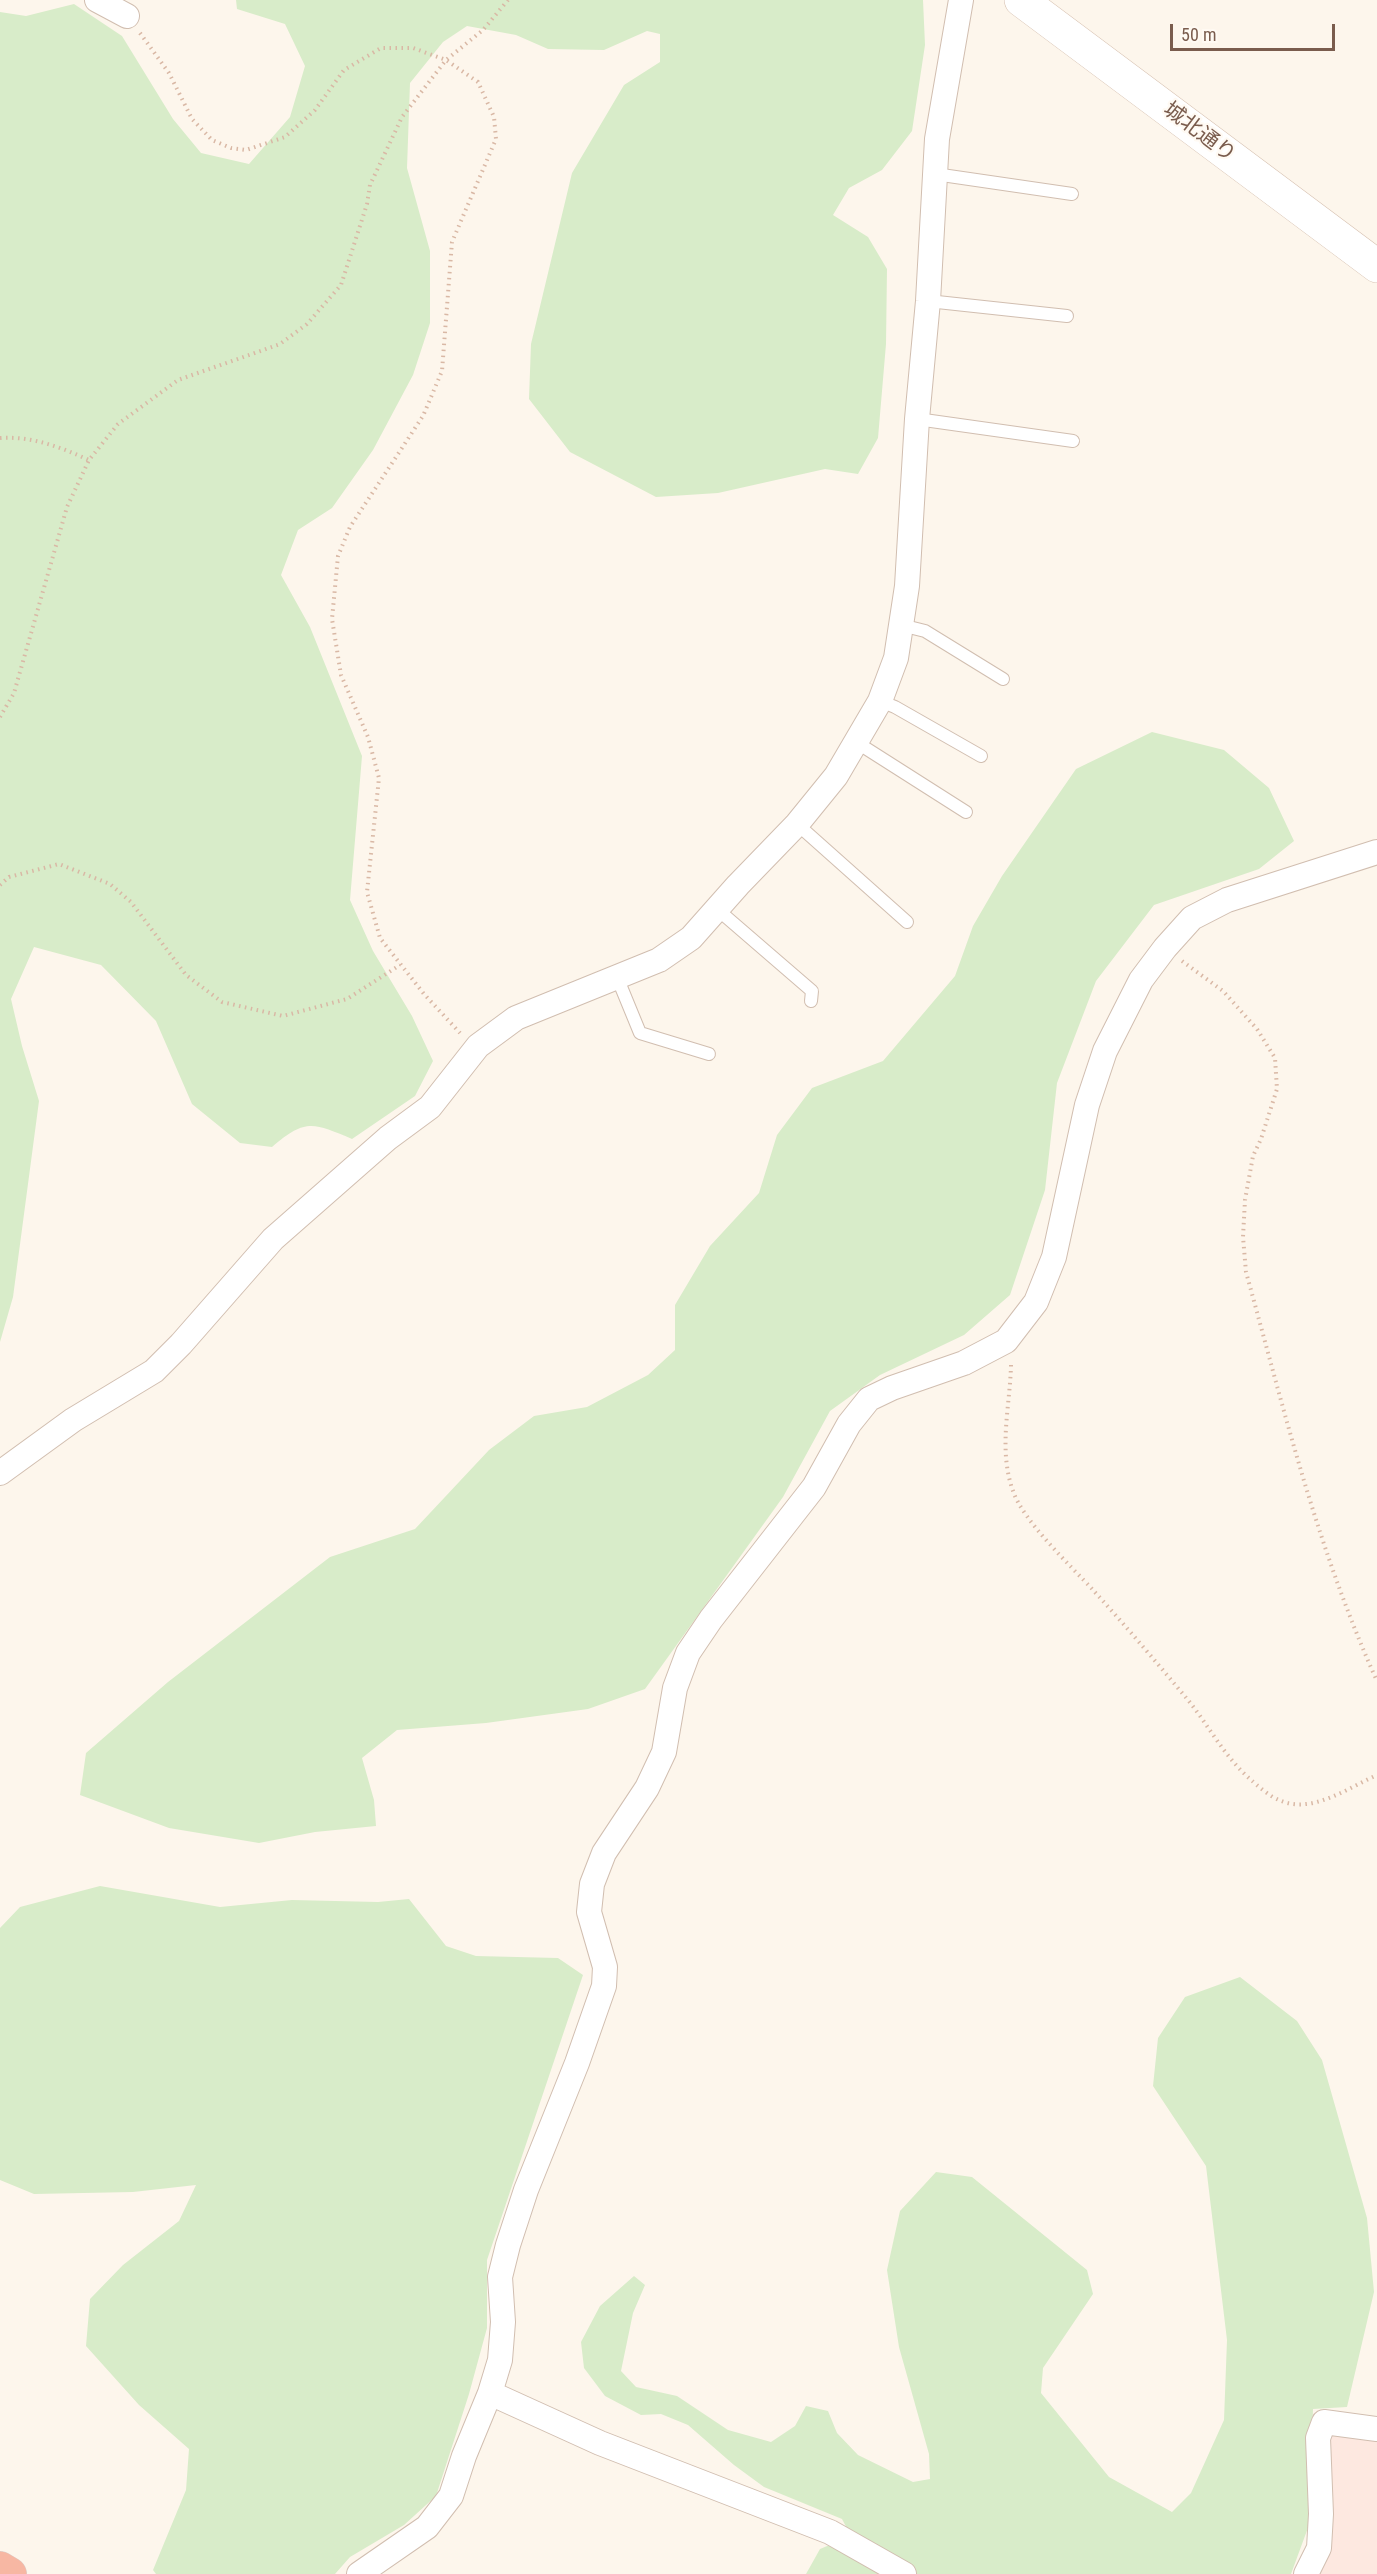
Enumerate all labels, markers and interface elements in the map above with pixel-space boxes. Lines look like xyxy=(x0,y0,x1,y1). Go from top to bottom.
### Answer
scale bar xyxy=(1173,12,1338,50)
text: 50 m xyxy=(1181,24,1216,45)
street label: 城北通り xyxy=(1158,98,1240,168)

